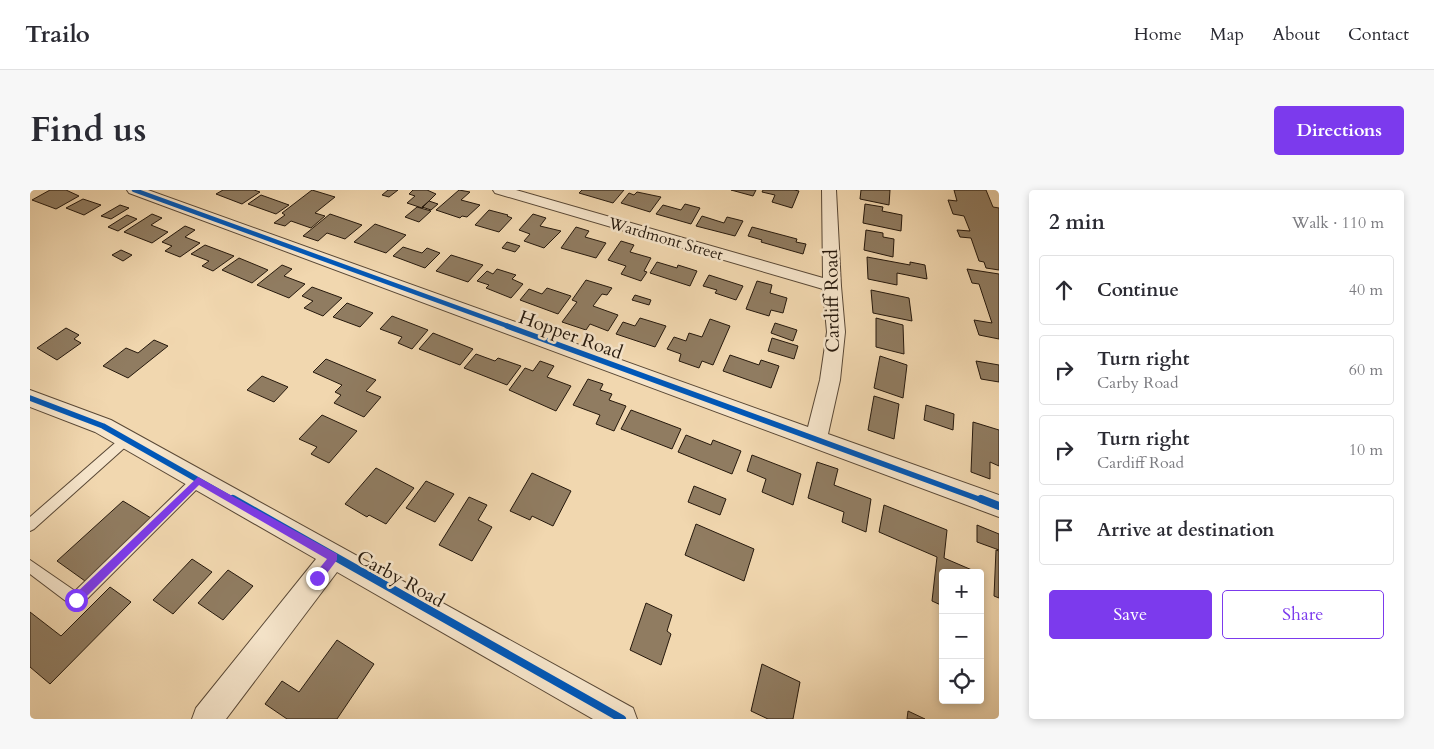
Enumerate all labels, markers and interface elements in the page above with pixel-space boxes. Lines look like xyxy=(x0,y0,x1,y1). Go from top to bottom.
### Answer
text: Trailo xyxy=(25,18,90,51)
text: Home xyxy=(1134,22,1182,47)
text: Map xyxy=(1210,22,1244,47)
text: About xyxy=(1272,22,1320,47)
text: Contact xyxy=(1348,22,1409,47)
text: Find us xyxy=(30,106,146,154)
button: Directions xyxy=(1274,106,1404,155)
text: 2 min xyxy=(1049,208,1105,237)
street label: Wardmont Street xyxy=(605,212,726,266)
text: Walk · 110 m xyxy=(1292,212,1384,234)
street label: Cardiff Road xyxy=(818,249,846,353)
icon: ahead xyxy=(1050,276,1078,304)
text: Continue xyxy=(1097,277,1179,303)
text: 40 m xyxy=(1349,279,1383,301)
street label: Hopper Road xyxy=(515,304,626,366)
text: Turn right xyxy=(1097,346,1189,372)
icon: right xyxy=(1050,356,1078,384)
text: 60 m xyxy=(1349,359,1383,381)
text: Carby Road xyxy=(1097,372,1178,394)
text: Turn right xyxy=(1097,426,1189,452)
icon: right xyxy=(1050,436,1078,464)
text: 10 m xyxy=(1349,439,1383,461)
text: Cardiff Road xyxy=(1097,452,1184,474)
icon: arrive xyxy=(1050,516,1078,544)
text: Arrive at destination xyxy=(1097,517,1274,543)
street label: Carby Road xyxy=(352,544,449,614)
route end xyxy=(306,567,329,590)
map controls xyxy=(939,569,984,704)
button: + xyxy=(939,569,984,614)
route start xyxy=(65,589,88,612)
button: Save xyxy=(1049,590,1212,639)
button: Share xyxy=(1222,590,1384,639)
button: − xyxy=(939,614,984,659)
button: locate xyxy=(939,659,984,704)

